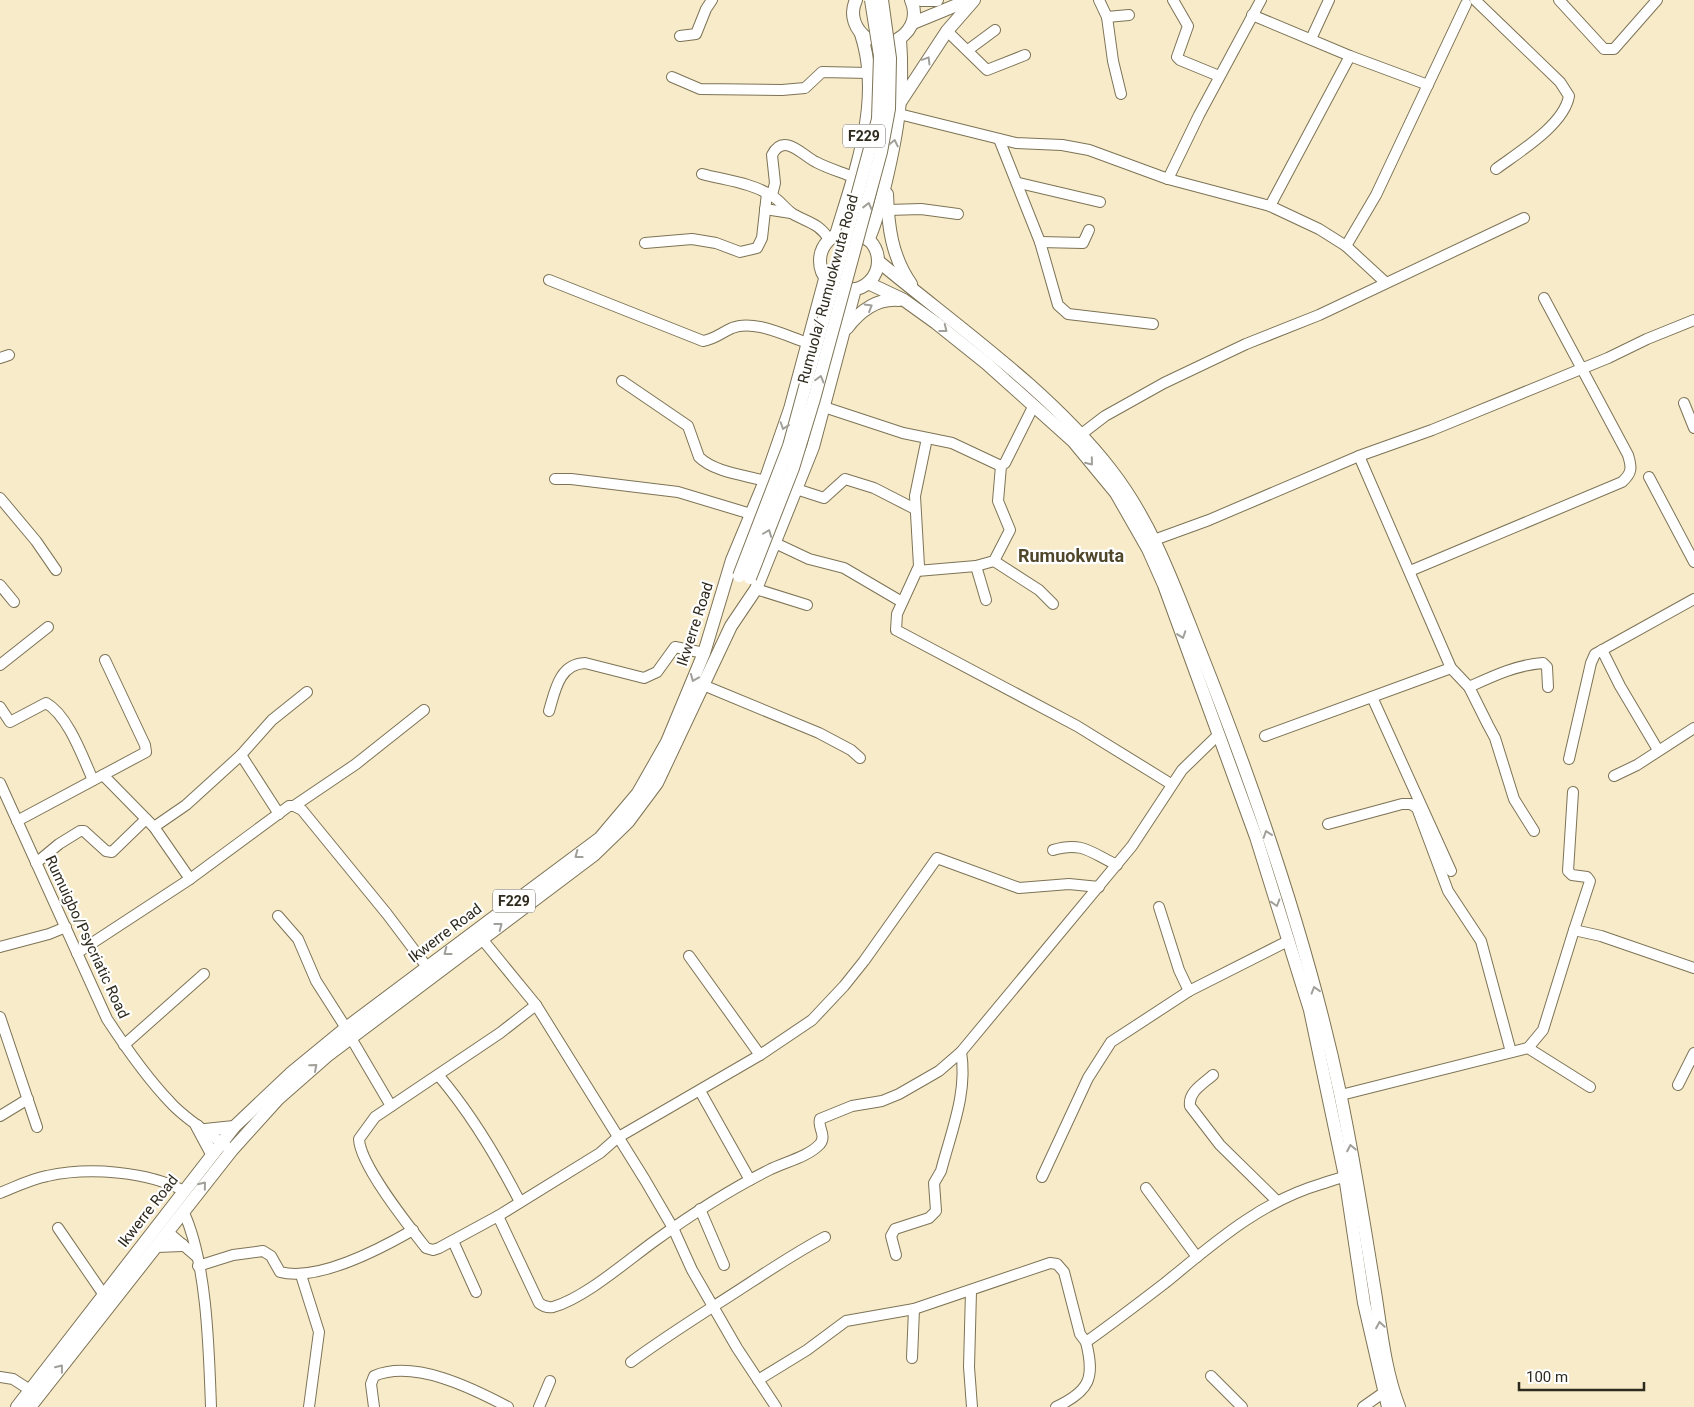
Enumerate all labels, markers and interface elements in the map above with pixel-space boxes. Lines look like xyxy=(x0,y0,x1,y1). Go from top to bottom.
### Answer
one-way arrow xyxy=(921,57,931,66)
road number: F229 xyxy=(843,124,885,148)
one-way arrow xyxy=(889,138,899,147)
street label: Rumuola/ Rumuokwuta Road xyxy=(794,192,862,386)
one-way arrow xyxy=(862,202,872,210)
one-way arrow xyxy=(863,304,872,314)
one-way arrow xyxy=(938,324,947,332)
one-way arrow xyxy=(814,376,824,384)
one-way arrow xyxy=(780,422,790,430)
one-way arrow xyxy=(1084,456,1093,465)
one-way arrow xyxy=(761,529,772,538)
district label: Rumuokwuta xyxy=(1018,545,1124,566)
street label: Ikwerre Road xyxy=(673,580,717,668)
one-way arrow xyxy=(1176,630,1186,638)
one-way arrow xyxy=(689,673,700,682)
one-way arrow xyxy=(1263,831,1273,839)
one-way arrow xyxy=(574,849,583,858)
street label: Rumuigbo/Psycriatic Road xyxy=(41,853,133,1021)
road number: F229 xyxy=(493,889,535,912)
one-way arrow xyxy=(1271,899,1281,907)
street label: Ikwerre Road xyxy=(405,900,485,966)
one-way arrow xyxy=(493,924,502,932)
one-way arrow xyxy=(443,946,453,955)
one-way arrow xyxy=(1310,986,1320,994)
one-way arrow xyxy=(309,1064,318,1073)
one-way arrow xyxy=(1346,1143,1356,1152)
street label: Ikwerre Road xyxy=(114,1171,182,1251)
one-way arrow xyxy=(198,1182,207,1191)
one-way arrow xyxy=(1376,1321,1386,1330)
scale bar xyxy=(1519,1360,1644,1392)
one-way arrow xyxy=(54,1364,63,1374)
text: 100 m xyxy=(1526,1368,1568,1386)

